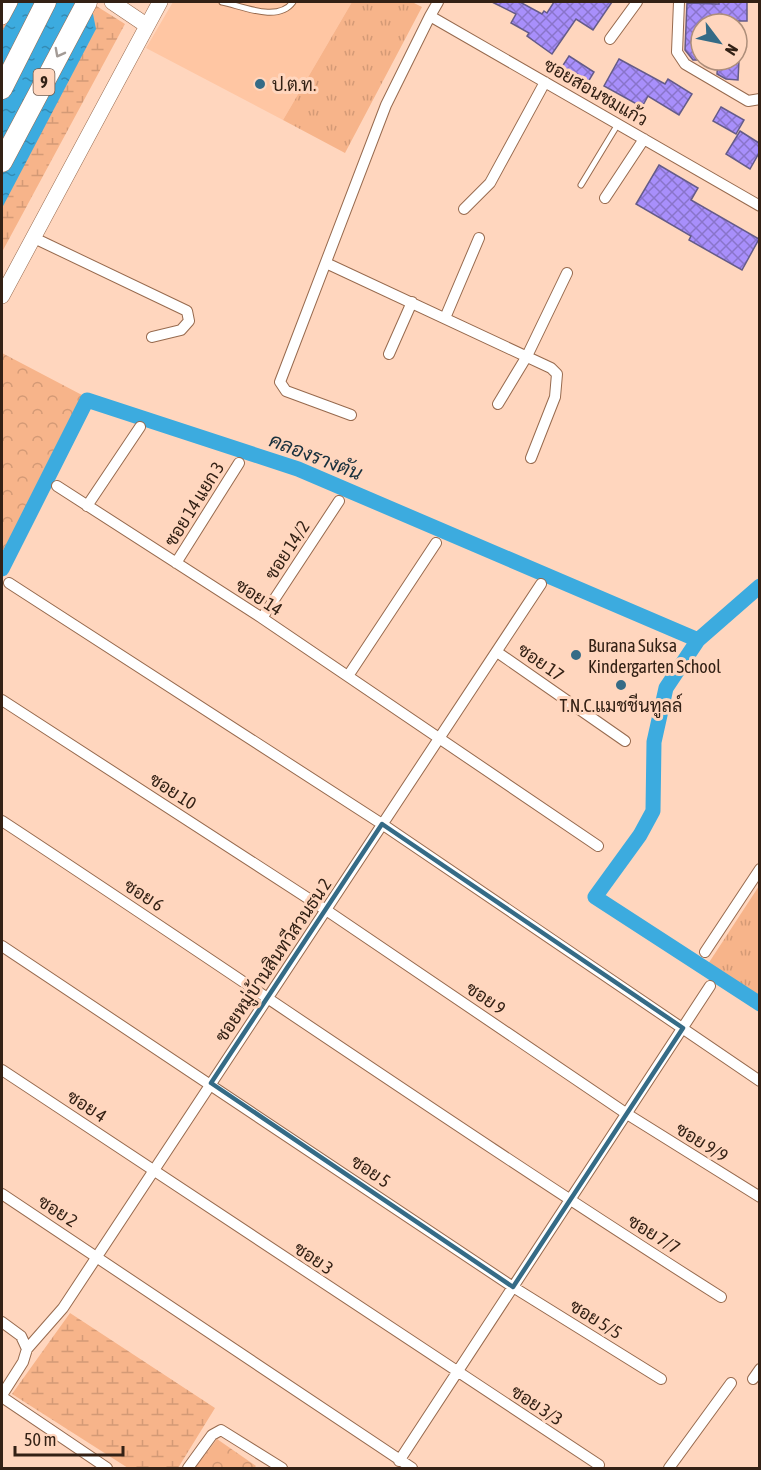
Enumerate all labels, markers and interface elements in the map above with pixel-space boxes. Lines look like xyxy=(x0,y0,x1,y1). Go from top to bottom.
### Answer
north arrow xyxy=(689,12,749,72)
text: N xyxy=(722,41,742,59)
one-way arrow xyxy=(55,47,66,57)
street label: ซอยสอนชมแก้ว xyxy=(540,53,652,130)
road number: 9 xyxy=(34,69,54,95)
place label: ป.ต.ท. xyxy=(272,74,316,95)
marker: ป.ต.ท. xyxy=(253,77,267,91)
water label: คลองรางตัน xyxy=(266,428,366,484)
street label: ซอย 14 แยก 3 xyxy=(160,458,228,550)
street label: ซอย 14/2 xyxy=(260,517,314,583)
street label: ซอย 14 xyxy=(232,574,286,620)
place label: Burana Suksa Kindergarten School xyxy=(588,635,721,677)
street label: ซอย 17 xyxy=(514,639,568,685)
marker: Burana Suksa Kindergarten School xyxy=(569,648,583,662)
marker: T.N.C.แมชชีนทูลล์ xyxy=(614,678,628,692)
place label: T.N.C.แมชชีนทูลล์ xyxy=(560,693,682,719)
street label: ซอย 10 xyxy=(146,768,200,814)
street label: ซอยหมู่บ้านสินทวีสวนธน 2 xyxy=(209,873,338,1047)
street label: ซอย 6 xyxy=(120,875,168,915)
street label: ซอย 9 xyxy=(462,977,510,1019)
street label: ซอย 4 xyxy=(63,1086,111,1126)
street label: ซอย 9/9 xyxy=(672,1118,732,1166)
street label: ซอย 5 xyxy=(347,1150,395,1192)
street label: ซอย 2 xyxy=(34,1191,82,1231)
street label: ซอย 7/7 xyxy=(624,1210,684,1258)
street label: ซอย 3 xyxy=(290,1237,338,1279)
street label: ซอย 5/5 xyxy=(566,1295,626,1343)
street label: ซอย 3/3 xyxy=(507,1381,567,1429)
scale bar xyxy=(15,1419,123,1457)
text: 50 m xyxy=(24,1429,56,1450)

